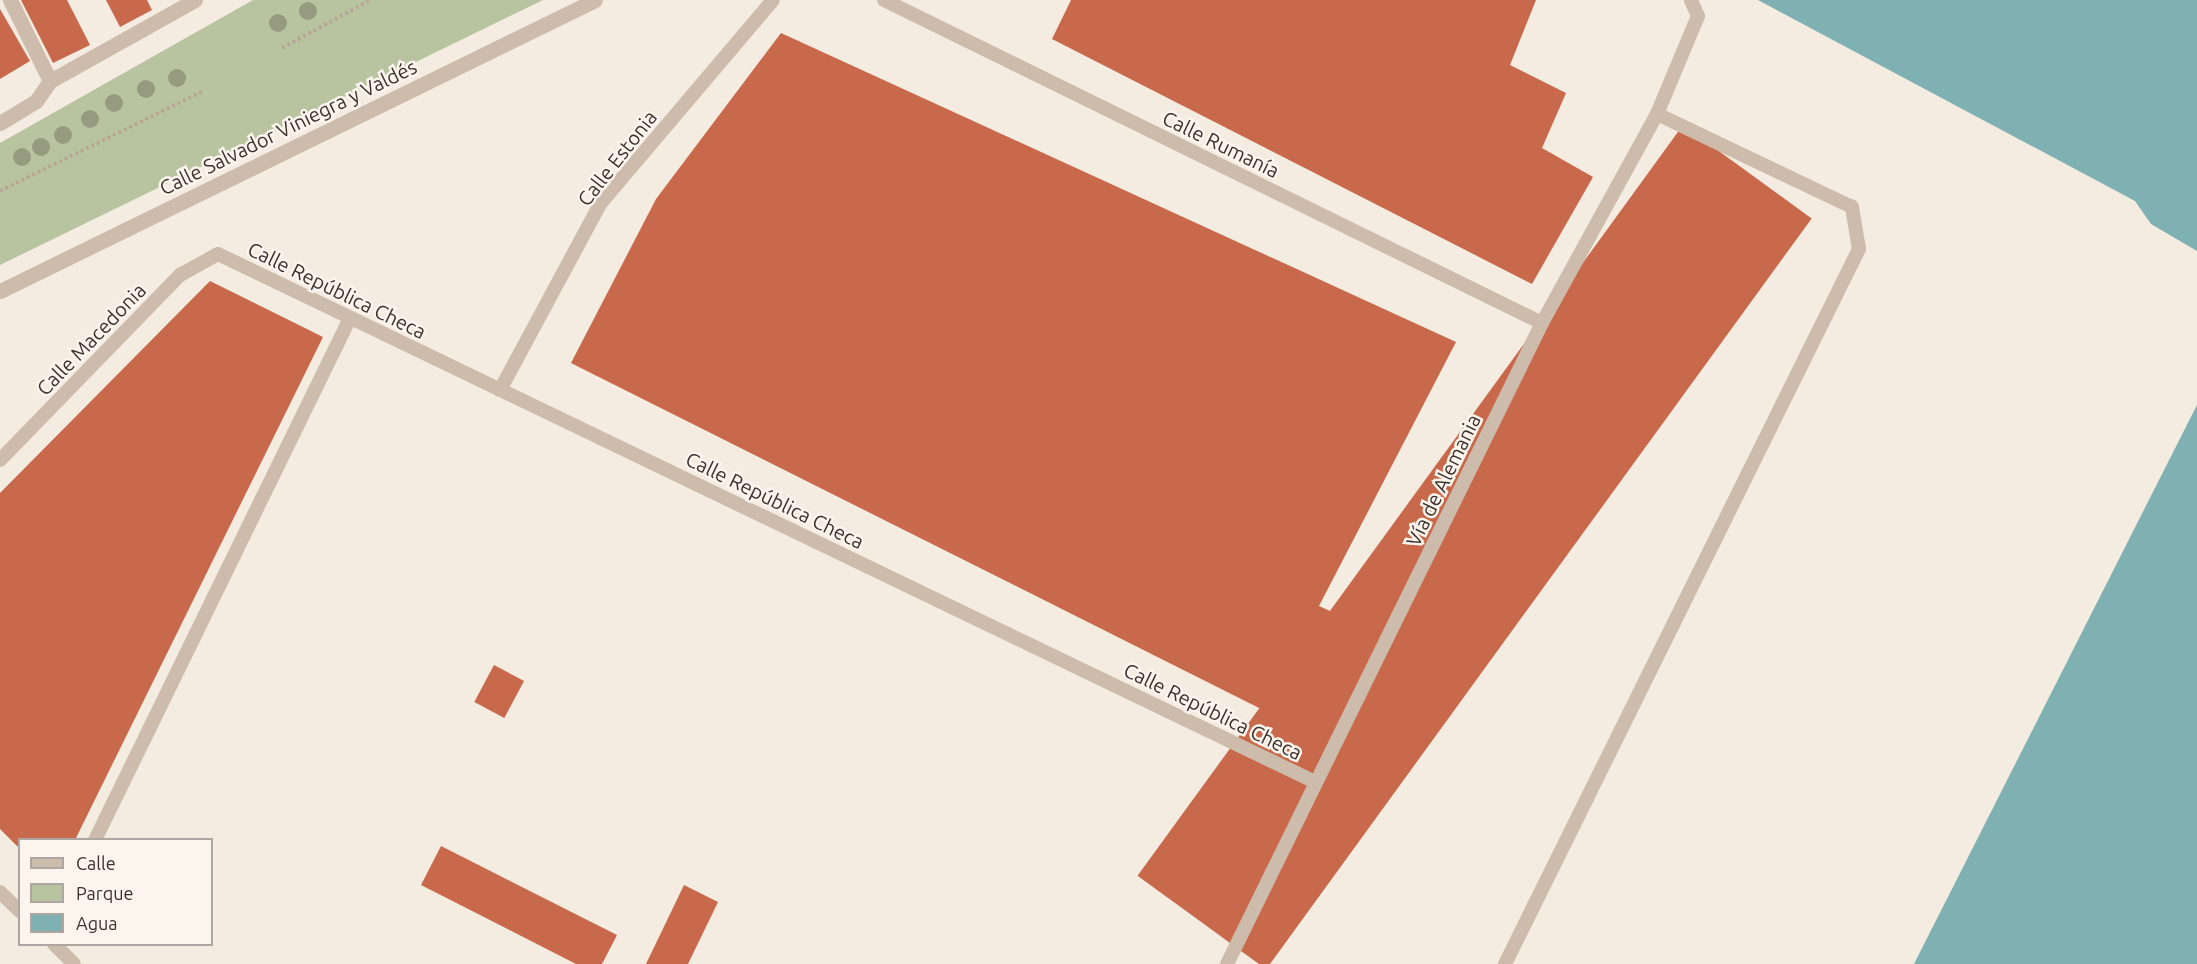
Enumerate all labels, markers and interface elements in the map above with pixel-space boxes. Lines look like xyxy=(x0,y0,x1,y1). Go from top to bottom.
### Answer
street label: Calle Salvador Viniegra y Valdés xyxy=(155,54,421,200)
street label: Calle Estonia xyxy=(572,105,662,211)
street label: Calle Rumanía xyxy=(1159,105,1283,183)
street label: Calle República Checa xyxy=(244,236,430,344)
street label: Calle Macedonia xyxy=(31,278,151,400)
street label: Vía de Alemania xyxy=(1401,410,1485,550)
street label: Calle República Checa xyxy=(682,446,868,554)
street label: Calle República Checa xyxy=(1120,657,1306,765)
legend xyxy=(18,838,213,946)
text: Calle xyxy=(76,853,116,873)
text: Parque xyxy=(76,883,133,903)
text: Agua xyxy=(76,913,118,933)

